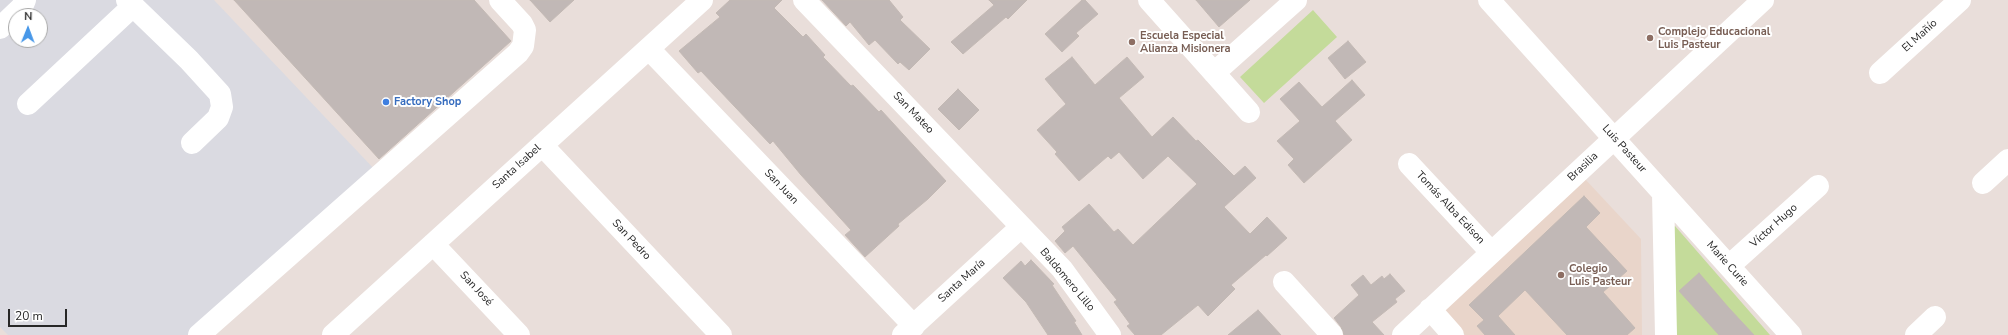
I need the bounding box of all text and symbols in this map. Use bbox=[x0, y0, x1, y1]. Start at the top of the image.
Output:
north arrow bbox=[8, 8, 48, 48]
text: N bbox=[24, 9, 32, 24]
street label: El Mañío bbox=[1900, 17, 1940, 55]
place label: Complejo Educacional Luis Pasteur bbox=[1658, 25, 1770, 51]
place label: Escuela Especial Alianza Misionera bbox=[1140, 29, 1231, 55]
marker: Complejo Educacional Luis Pasteur bbox=[1645, 33, 1655, 43]
marker: Escuela Especial Alianza Misionera bbox=[1127, 37, 1137, 47]
street label: San Mateo bbox=[890, 89, 936, 137]
place label: Factory Shop bbox=[394, 95, 461, 109]
marker: Factory Shop bbox=[381, 97, 391, 107]
street label: Luis Pasteur bbox=[1599, 122, 1649, 176]
street label: Santa Isabel bbox=[490, 142, 544, 192]
street label: Brasilia bbox=[1565, 150, 1601, 184]
street label: San Juan bbox=[761, 167, 801, 207]
street label: Tomás Alba Edison bbox=[1413, 169, 1487, 247]
street label: Víctor Hugo bbox=[1748, 201, 1800, 251]
street label: San Pedro bbox=[609, 217, 653, 263]
street label: Marie Curie bbox=[1703, 239, 1751, 289]
street label: Baldomero Lillo bbox=[1037, 246, 1097, 314]
street label: Santa María bbox=[936, 256, 988, 306]
place label: Colegio Luis Pasteur bbox=[1569, 262, 1632, 288]
street label: San José bbox=[457, 269, 495, 309]
marker: Colegio Luis Pasteur bbox=[1556, 270, 1566, 280]
scale bar bbox=[10, 301, 69, 327]
text: 20 m bbox=[15, 308, 43, 324]

